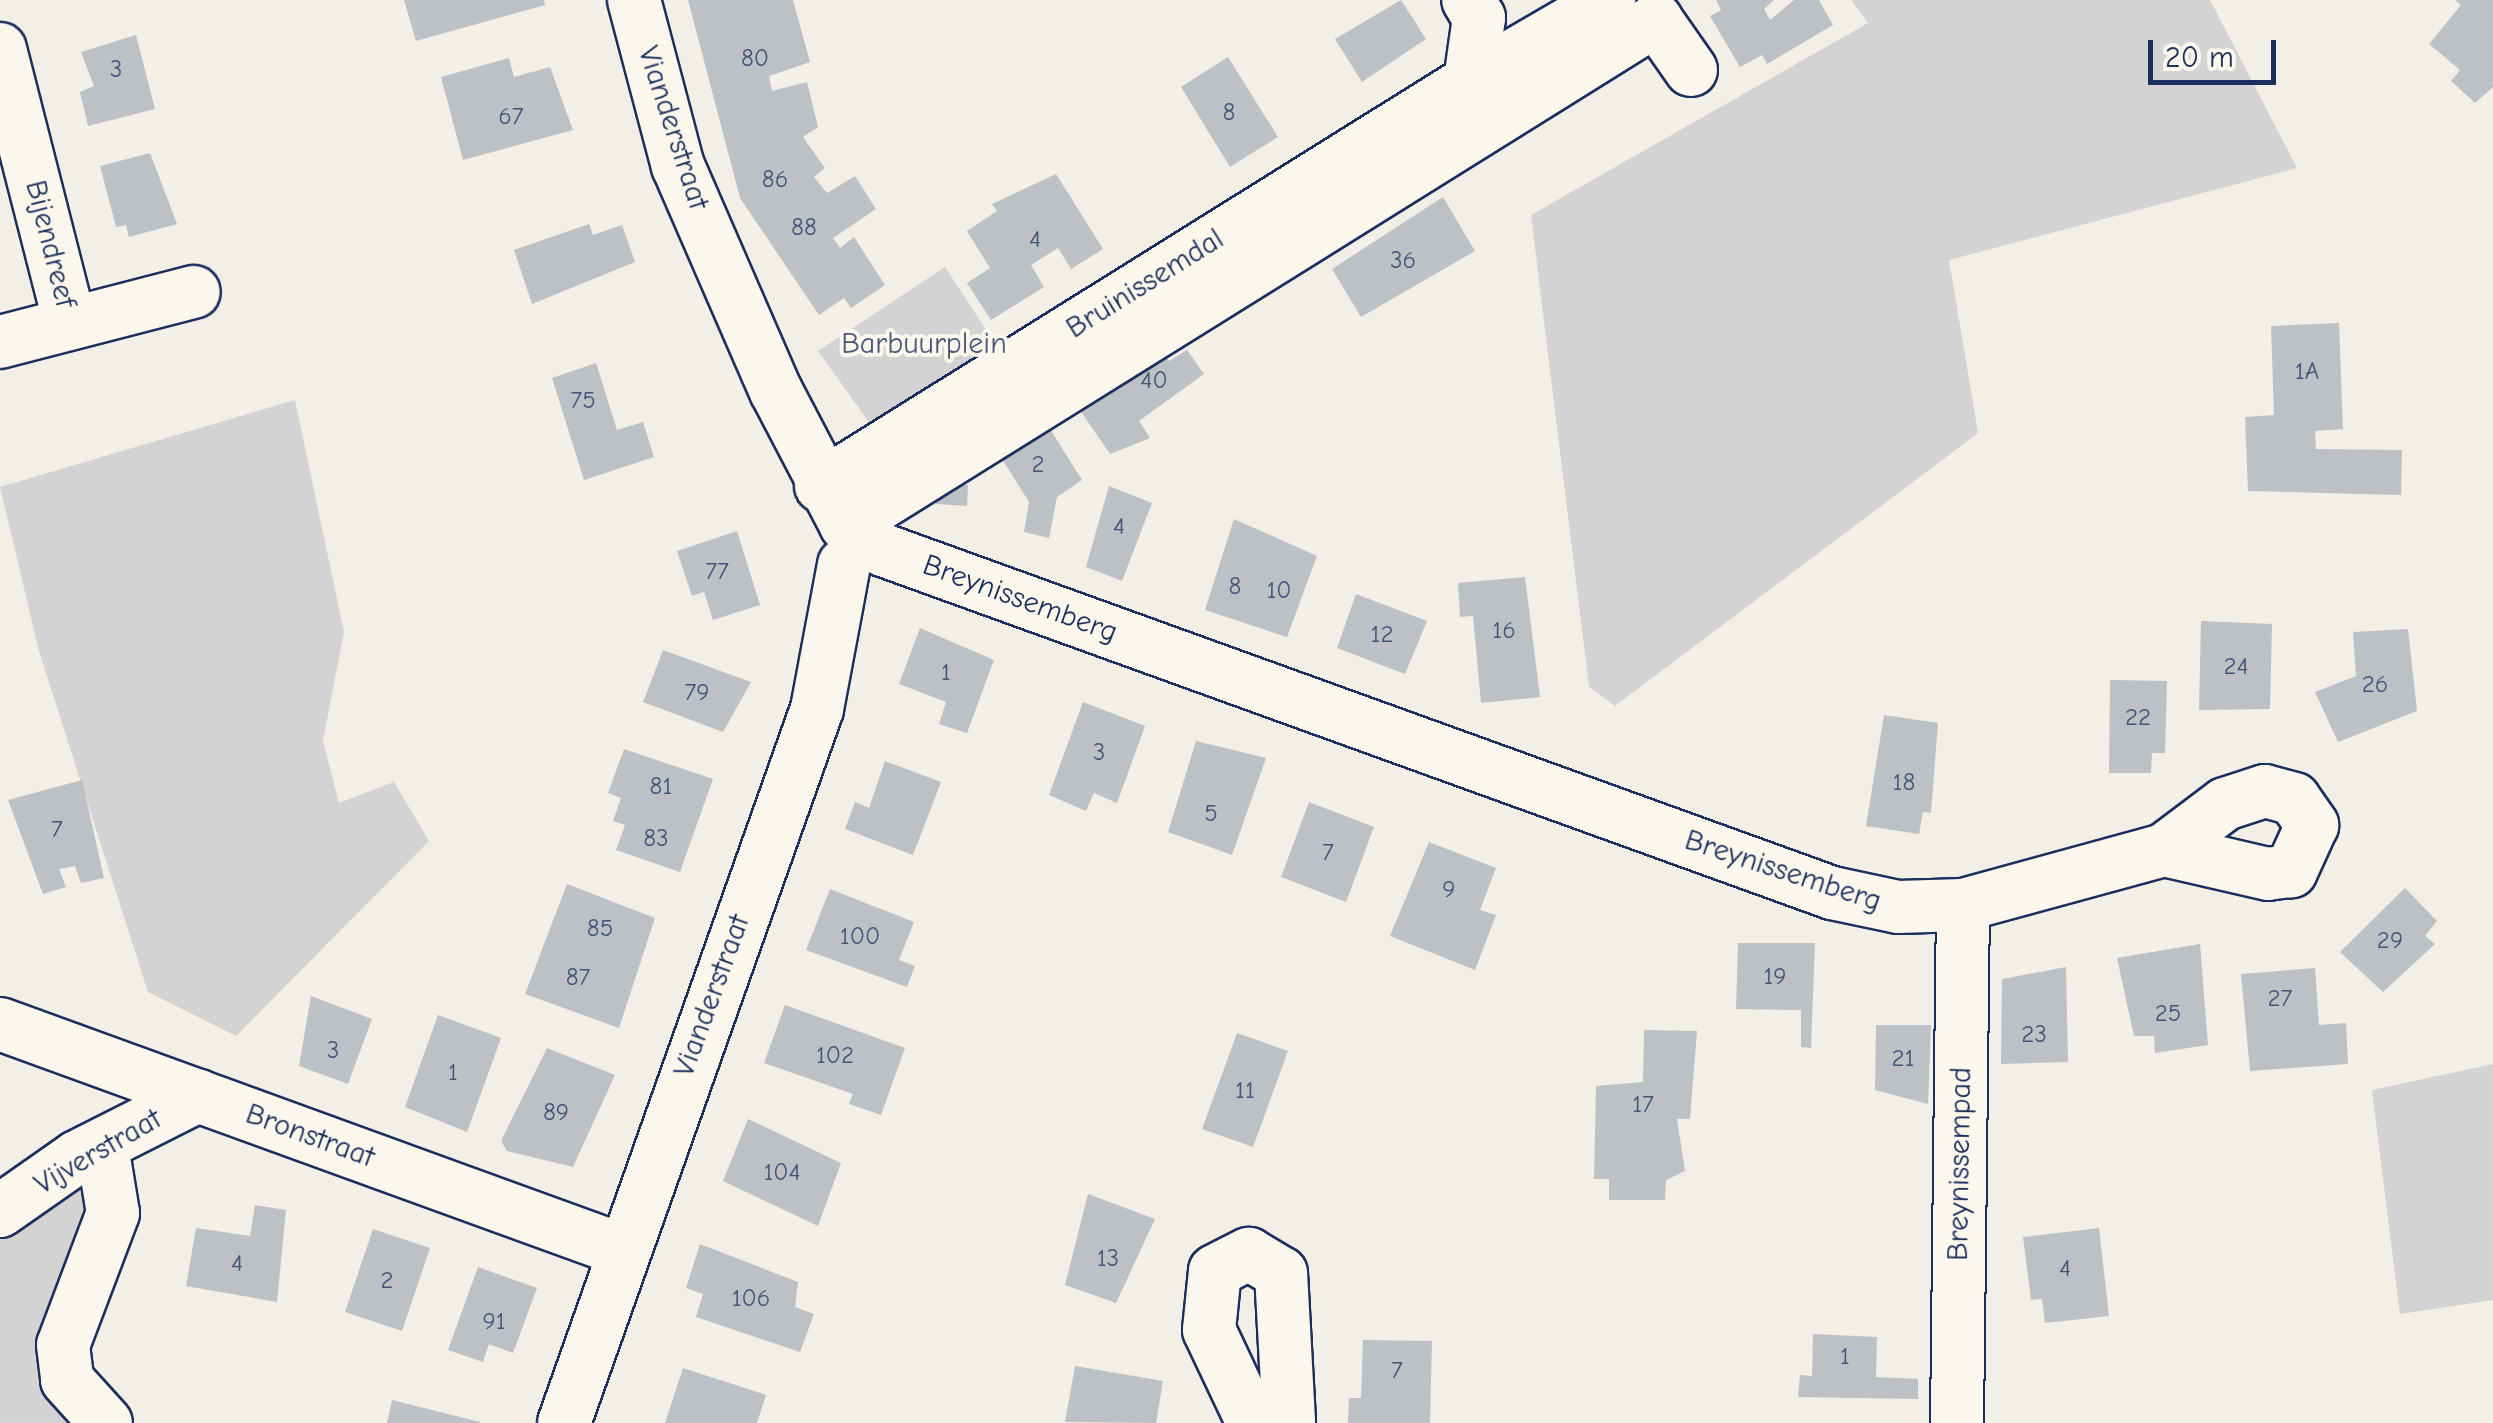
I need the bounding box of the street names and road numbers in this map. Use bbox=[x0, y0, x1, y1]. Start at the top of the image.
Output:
street label: Vianderstraat bbox=[630, 42, 716, 214]
street label: Bijendreef bbox=[17, 177, 83, 311]
street label: Bruinissemdal bbox=[1060, 221, 1230, 347]
street label: Breynissemberg bbox=[918, 547, 1122, 651]
street label: Breynissemberg bbox=[1680, 822, 1886, 920]
street label: Vianderstraat bbox=[666, 910, 758, 1082]
street label: Breynissempad bbox=[1940, 1067, 1980, 1261]
street label: Bronstraat bbox=[241, 1096, 379, 1176]
street label: Vijverstraat bbox=[28, 1101, 168, 1203]

